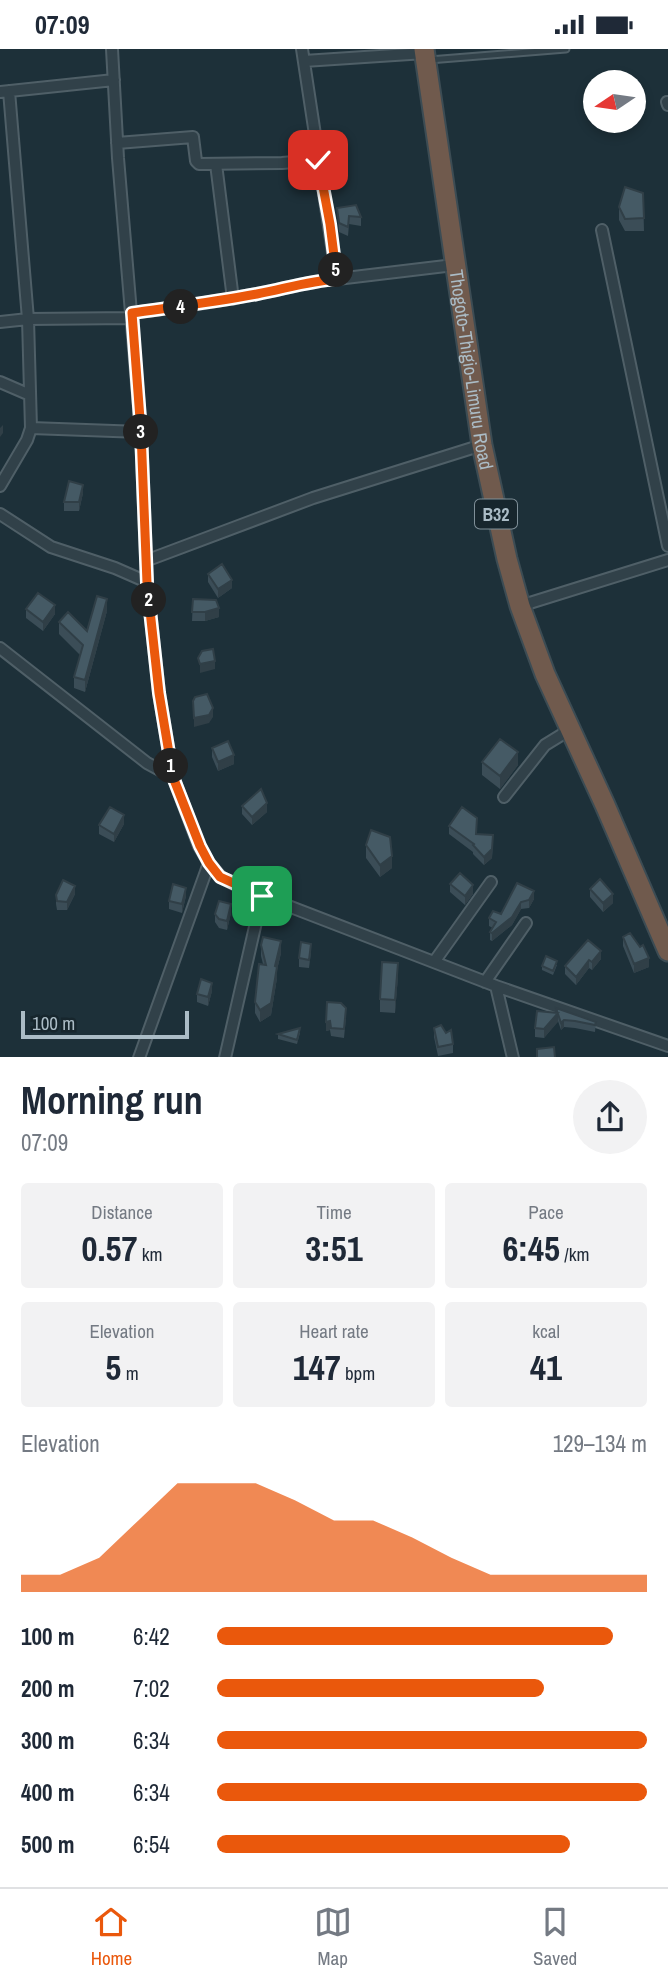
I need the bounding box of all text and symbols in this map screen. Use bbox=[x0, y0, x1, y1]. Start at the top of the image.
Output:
text: 07:09 bbox=[35, 7, 90, 42]
north arrow bbox=[583, 70, 646, 133]
map controls bbox=[583, 70, 646, 133]
pin bbox=[288, 130, 348, 190]
icon: check bbox=[299, 141, 337, 179]
pin: 5 bbox=[318, 253, 354, 287]
text: 5 bbox=[331, 256, 340, 282]
street label: Thogoto-Thigio-Limuru Road bbox=[443, 268, 500, 472]
pin: 4 bbox=[164, 289, 198, 325]
text: 4 bbox=[176, 293, 185, 319]
pin: 3 bbox=[124, 415, 158, 449]
text: 3 bbox=[136, 418, 145, 444]
road number: B32 bbox=[475, 499, 517, 529]
pin: 2 bbox=[132, 583, 166, 617]
text: 2 bbox=[144, 586, 153, 612]
pin: 1 bbox=[154, 749, 188, 783]
text: 1 bbox=[166, 752, 175, 778]
pin bbox=[232, 866, 292, 926]
icon: arrive bbox=[243, 877, 281, 915]
scale bar bbox=[21, 1008, 189, 1040]
text: 100 m bbox=[32, 1010, 75, 1036]
text: Morning run bbox=[21, 1075, 203, 1126]
button: share bbox=[573, 1080, 647, 1154]
text: 07:09 bbox=[21, 1127, 68, 1158]
text: Distance bbox=[91, 1199, 153, 1225]
text: Time bbox=[316, 1199, 352, 1225]
text: Pace bbox=[528, 1199, 564, 1225]
text: 0.57 bbox=[82, 1225, 137, 1272]
text: 3:51 bbox=[305, 1225, 363, 1272]
text: 6:45 bbox=[503, 1225, 560, 1272]
text: km bbox=[137, 1241, 162, 1267]
text: /km bbox=[560, 1241, 589, 1267]
text: Elevation bbox=[90, 1318, 154, 1344]
text: Heart rate bbox=[299, 1318, 369, 1344]
text: kcal bbox=[532, 1318, 560, 1344]
text: 5 bbox=[105, 1344, 121, 1391]
text: 147 bbox=[293, 1344, 341, 1391]
text: 41 bbox=[530, 1344, 562, 1391]
text: m bbox=[121, 1360, 139, 1386]
text: bpm bbox=[341, 1360, 375, 1386]
text: Elevation bbox=[21, 1428, 100, 1459]
text: 129–134 m bbox=[553, 1428, 647, 1459]
text: 100 m bbox=[21, 1621, 74, 1652]
text: 6:42 bbox=[133, 1621, 170, 1652]
text: 200 m bbox=[21, 1673, 74, 1704]
text: 7:02 bbox=[133, 1673, 170, 1704]
text: 300 m bbox=[21, 1725, 74, 1756]
text: 6:34 bbox=[133, 1725, 170, 1756]
text: 400 m bbox=[21, 1777, 74, 1808]
text: 6:34 bbox=[133, 1777, 170, 1808]
text: 500 m bbox=[21, 1829, 74, 1860]
text: 6:54 bbox=[133, 1829, 170, 1860]
tab: Home bbox=[91, 1903, 132, 1971]
tab: Map bbox=[314, 1903, 352, 1971]
tab: Saved bbox=[533, 1903, 577, 1971]

